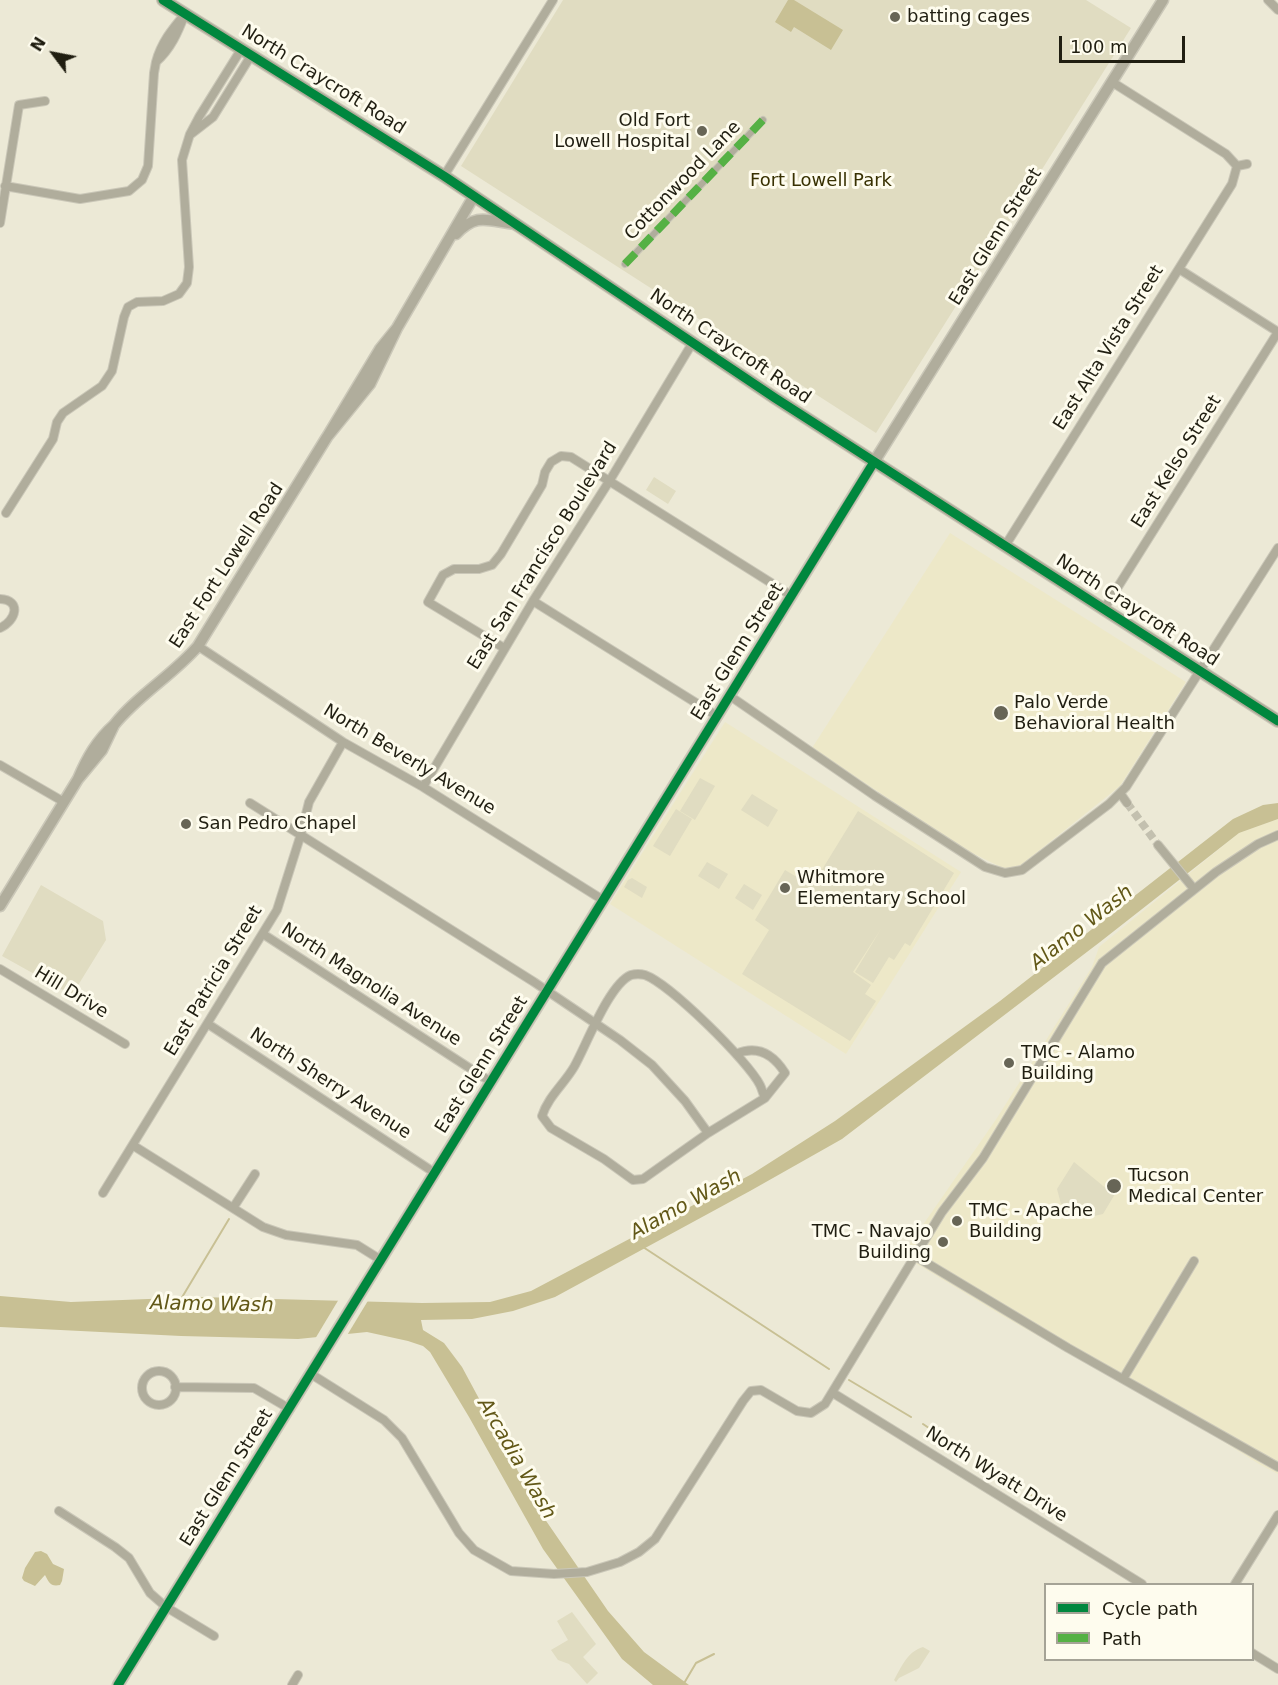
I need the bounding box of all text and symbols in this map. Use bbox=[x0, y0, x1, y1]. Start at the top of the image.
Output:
place label: batting cages bbox=[907, 6, 1030, 28]
marker: batting cages bbox=[888, 10, 902, 24]
street label: North Craycroft Road bbox=[237, 21, 409, 139]
north arrow bbox=[24, 24, 84, 84]
scale bar bbox=[1062, 24, 1188, 62]
text: N bbox=[27, 33, 50, 55]
text: 100 m bbox=[1070, 36, 1128, 57]
place label: Old Fort Lowell Hospital bbox=[554, 110, 690, 152]
street label: Cottonwood Lane bbox=[621, 117, 745, 245]
marker: Old Fort Lowell Hospital bbox=[695, 124, 709, 138]
street label: East Glenn Street bbox=[945, 164, 1047, 310]
park label: Fort Lowell Park bbox=[750, 170, 892, 192]
street label: East Alta Vista Street bbox=[1049, 262, 1169, 434]
street label: North Craycroft Road bbox=[645, 285, 815, 409]
street label: East Kelso Street bbox=[1127, 392, 1227, 532]
street label: East San Francisco Boulevard bbox=[464, 438, 622, 674]
street label: East Fort Lowell Road bbox=[165, 479, 289, 653]
street label: North Craycroft Road bbox=[1052, 550, 1222, 672]
street label: East Glenn Street bbox=[687, 579, 789, 725]
place label: Palo Verde Behavioral Health bbox=[1014, 692, 1175, 734]
street label: North Beverly Avenue bbox=[319, 700, 499, 820]
marker: Palo Verde Behavioral Health bbox=[992, 704, 1010, 722]
place label: San Pedro Chapel bbox=[198, 813, 357, 835]
marker: San Pedro Chapel bbox=[179, 817, 193, 831]
place label: Whitmore Elementary School bbox=[797, 867, 966, 910]
water label: Alamo Wash bbox=[1026, 880, 1138, 976]
marker: Whitmore Elementary School bbox=[778, 881, 792, 895]
street label: East Patricia Street bbox=[161, 902, 267, 1060]
street label: North Magnolia Avenue bbox=[277, 919, 465, 1051]
street label: Hill Drive bbox=[30, 963, 112, 1023]
street label: East Glenn Street bbox=[431, 992, 533, 1138]
street label: North Sherry Avenue bbox=[245, 1024, 415, 1144]
place label: TMC - Alamo Building bbox=[1021, 1042, 1135, 1084]
marker: TMC - Alamo Building bbox=[1002, 1056, 1016, 1070]
water label: Alamo Wash bbox=[626, 1165, 746, 1245]
place label: Tucson Medical Center bbox=[1128, 1165, 1263, 1208]
marker: Tucson Medical Center bbox=[1105, 1177, 1123, 1195]
place label: TMC - Apache Building bbox=[969, 1200, 1093, 1242]
marker: TMC - Apache Building bbox=[950, 1214, 964, 1228]
place label: TMC - Navajo Building bbox=[812, 1221, 931, 1264]
marker: TMC - Navajo Building bbox=[936, 1235, 950, 1249]
water label: Alamo Wash bbox=[150, 1292, 274, 1318]
water label: Arcadia Wash bbox=[472, 1394, 560, 1524]
street label: East Glenn Street bbox=[176, 1405, 278, 1551]
street label: North Wyatt Drive bbox=[921, 1423, 1071, 1527]
legend bbox=[1044, 1583, 1254, 1661]
text: Cycle path bbox=[1102, 1598, 1198, 1619]
text: Path bbox=[1102, 1628, 1142, 1649]

